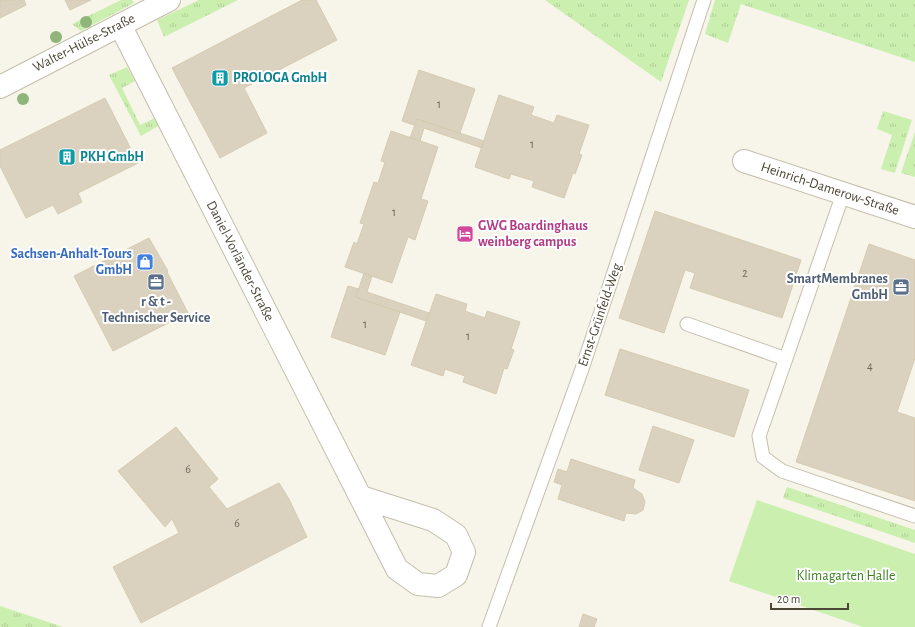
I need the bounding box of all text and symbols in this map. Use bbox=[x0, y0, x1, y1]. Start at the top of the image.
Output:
street label: Walter-Hülse-Straße bbox=[31, 11, 137, 75]
building icon: PROLOGA GmbH bbox=[210, 68, 230, 88]
place label: PROLOGA GmbH bbox=[233, 71, 327, 85]
house number: 1 bbox=[437, 98, 441, 110]
house number: 1 bbox=[530, 138, 534, 150]
building icon: PKH GmbH bbox=[57, 147, 77, 167]
place label: PKH GmbH bbox=[80, 150, 144, 164]
street label: Heinrich-Damerow-Straße bbox=[759, 160, 901, 218]
street label: Daniel-Vorländer-Straße bbox=[204, 199, 276, 323]
house number: 1 bbox=[392, 206, 396, 218]
place label: GWG Boardinghaus weinberg campus bbox=[478, 219, 588, 249]
hotel icon: GWG Boardinghaus weinberg campus bbox=[455, 224, 475, 244]
place label: Sachsen-Anhalt-Tours GmbH bbox=[11, 247, 132, 277]
shop icon: Sachsen-Anhalt-Tours GmbH bbox=[135, 252, 155, 272]
street label: Ernst-Grünfeld-Weg bbox=[576, 261, 624, 368]
house number: 2 bbox=[742, 267, 748, 279]
office icon: r & t - Technischer Service bbox=[146, 272, 166, 292]
place label: SmartMembranes GmbH bbox=[787, 272, 888, 302]
office icon: SmartMembranes GmbH bbox=[891, 277, 911, 297]
place label: r & t - Technischer Service bbox=[102, 295, 211, 325]
house number: 1 bbox=[363, 318, 367, 330]
house number: 1 bbox=[466, 330, 470, 342]
house number: 4 bbox=[867, 360, 873, 372]
house number: 6 bbox=[185, 463, 191, 475]
house number: 6 bbox=[234, 517, 240, 529]
park label: Klimagarten Halle bbox=[796, 569, 896, 583]
scale bar bbox=[771, 585, 848, 611]
text: 20 m bbox=[777, 593, 800, 605]

